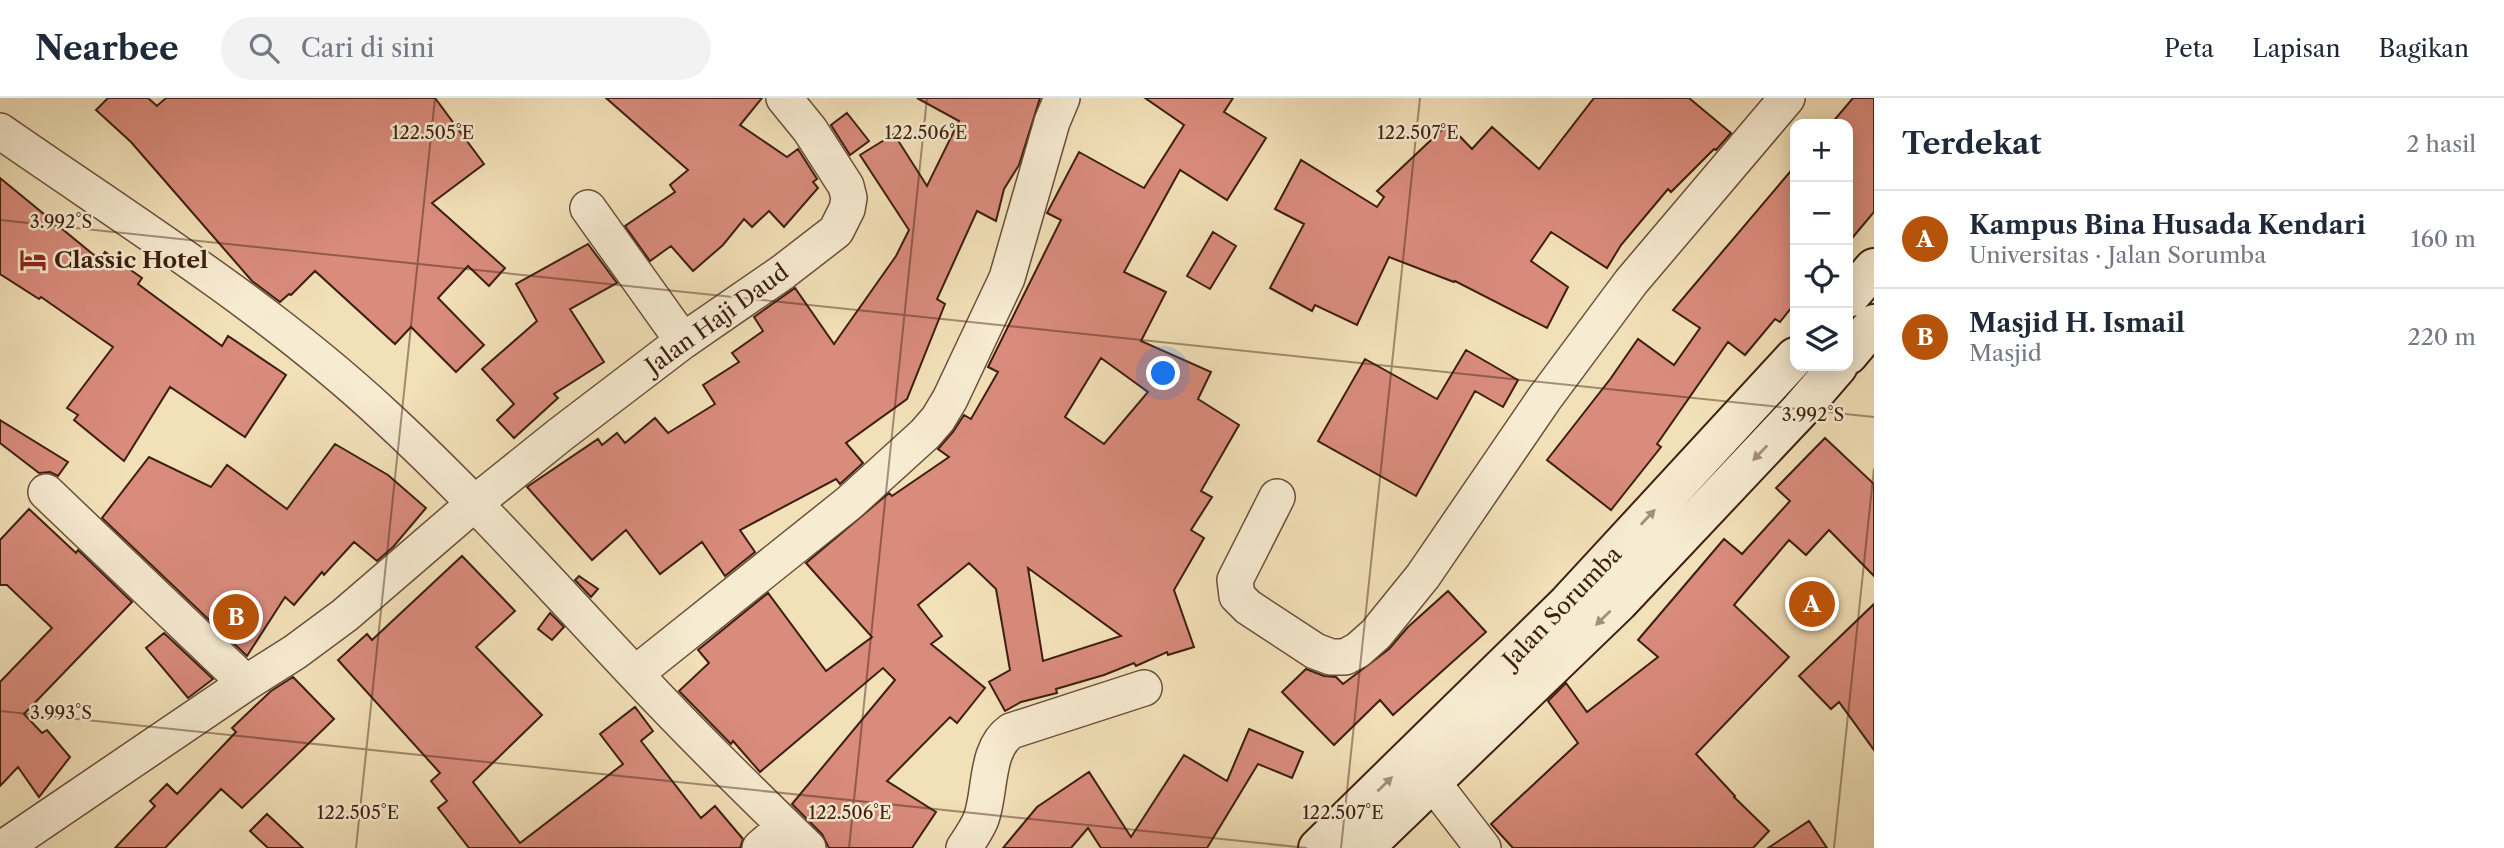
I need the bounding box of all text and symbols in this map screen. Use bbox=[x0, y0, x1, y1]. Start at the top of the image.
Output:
search box bbox=[221, 17, 711, 80]
text: Nearbee bbox=[35, 28, 179, 69]
icon: search bbox=[245, 29, 283, 67]
text: Cari di sini bbox=[301, 32, 434, 64]
text: Peta bbox=[2164, 34, 2214, 63]
text: Lapisan bbox=[2252, 34, 2341, 63]
text: Bagikan bbox=[2379, 34, 2469, 63]
map controls bbox=[1790, 119, 1853, 371]
button: + bbox=[1790, 119, 1853, 182]
text: 122.505°E bbox=[392, 122, 474, 144]
text: 122.506°E bbox=[885, 122, 967, 144]
text: 122.507°E bbox=[1377, 122, 1459, 144]
text: Terdekat bbox=[1902, 125, 2042, 162]
text: 2 hasil bbox=[2406, 130, 2476, 158]
button: − bbox=[1790, 182, 1853, 245]
text: Kampus Bina Husada Kendari bbox=[1969, 209, 2366, 241]
text: 3.992°S bbox=[30, 211, 92, 233]
text: A bbox=[1916, 225, 1934, 253]
text: 160 m bbox=[2411, 225, 2476, 253]
text: Universitas · Jalan Sorumba bbox=[1969, 241, 2266, 269]
hotel icon: Classic Hotel bbox=[18, 245, 48, 275]
button: locate bbox=[1790, 245, 1853, 308]
place label: Classic Hotel bbox=[54, 246, 208, 274]
street label: Jalan Haji Daud bbox=[638, 258, 794, 382]
text: Masjid H. Ismail bbox=[1969, 307, 2185, 339]
button: layers bbox=[1790, 308, 1853, 371]
text: B bbox=[1916, 323, 1934, 351]
text: 220 m bbox=[2407, 323, 2476, 351]
text: Masjid bbox=[1969, 339, 2042, 367]
your location bbox=[1146, 356, 1180, 390]
text: 3.992°S bbox=[1782, 404, 1844, 426]
one-way arrow bbox=[1752, 444, 1768, 461]
one-way arrow bbox=[1640, 509, 1656, 526]
street label: Jalan Sorumba bbox=[1495, 540, 1628, 676]
pin: A bbox=[1789, 578, 1835, 630]
pin: B bbox=[213, 591, 259, 643]
one-way arrow bbox=[1595, 609, 1612, 625]
text: 3.993°S bbox=[30, 702, 92, 724]
one-way arrow bbox=[1376, 776, 1393, 792]
text: 122.505°E bbox=[317, 802, 399, 824]
text: 122.506°E bbox=[809, 802, 891, 824]
text: 122.507°E bbox=[1302, 802, 1384, 824]

